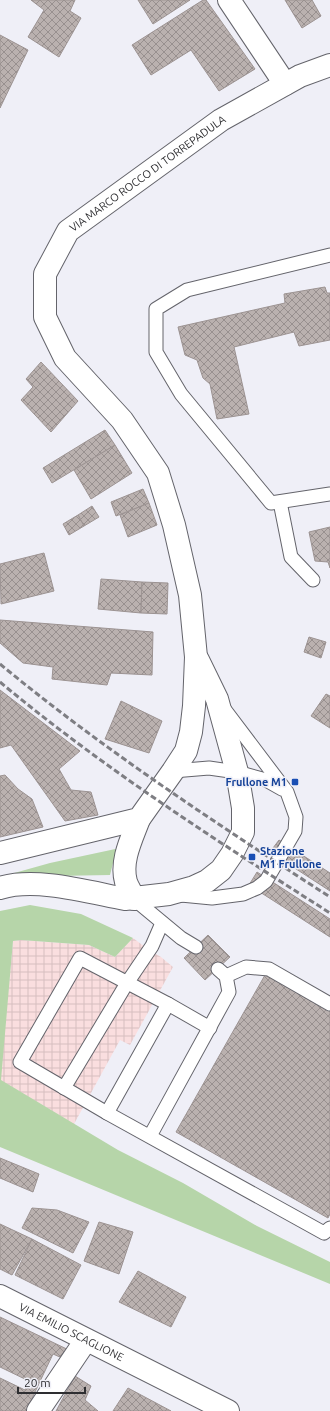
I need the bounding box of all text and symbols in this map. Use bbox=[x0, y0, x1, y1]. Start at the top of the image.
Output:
street label: VIA MARCO ROCCO DI TORREPADULA bbox=[67, 112, 228, 234]
place label: Frullone M1 bbox=[225, 776, 287, 788]
marker: Frullone M1 bbox=[290, 777, 300, 787]
place label: Stazione M1 Frullone bbox=[260, 845, 322, 870]
marker: Stazione M1 Frullone bbox=[247, 852, 257, 862]
street label: VIA EMILIO SCAGLIONE bbox=[17, 1301, 126, 1363]
scale bar bbox=[18, 1369, 85, 1395]
text: 20 m bbox=[24, 1376, 51, 1389]

